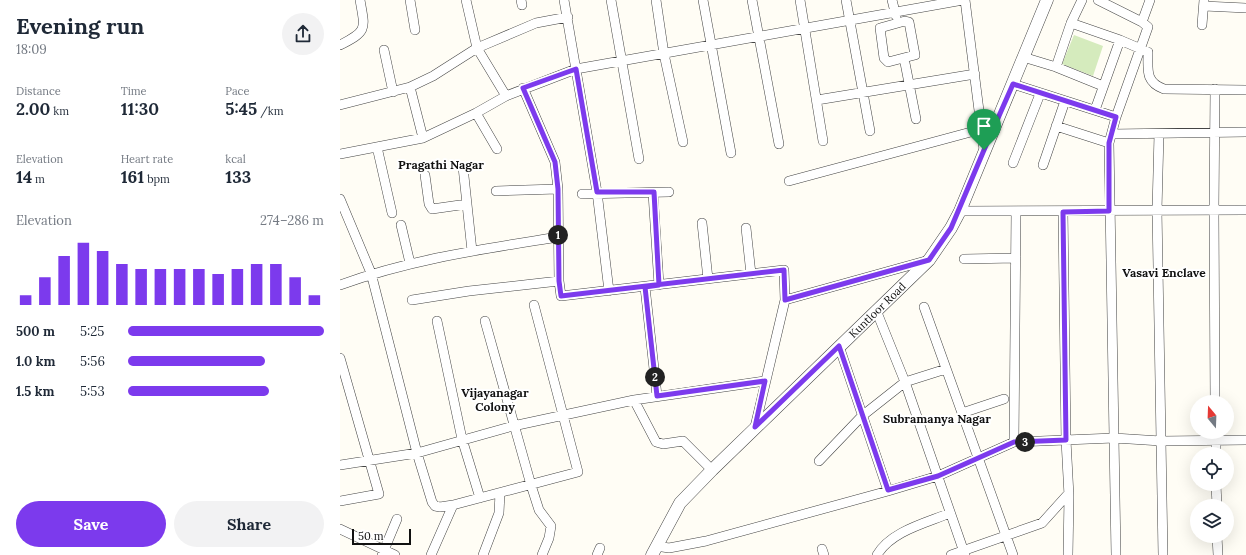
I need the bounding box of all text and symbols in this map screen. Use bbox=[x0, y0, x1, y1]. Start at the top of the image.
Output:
text: Evening run bbox=[16, 12, 144, 40]
button: share bbox=[282, 13, 324, 55]
text: 18:09 bbox=[16, 41, 47, 58]
text: Distance bbox=[16, 84, 61, 98]
text: Time bbox=[121, 84, 147, 98]
text: Pace bbox=[225, 84, 249, 98]
text: 2.00 bbox=[16, 98, 50, 120]
text: 11:30 bbox=[121, 98, 159, 120]
text: 5:45 bbox=[225, 98, 257, 120]
text: km bbox=[50, 104, 69, 118]
text: /km bbox=[257, 104, 283, 118]
pin bbox=[967, 109, 1001, 150]
icon: arrive bbox=[973, 115, 995, 137]
text: Elevation bbox=[16, 152, 63, 166]
text: Heart rate bbox=[121, 152, 173, 166]
text: kcal bbox=[225, 152, 246, 166]
district label: Pragathi Nagar bbox=[398, 157, 484, 172]
text: 14 bbox=[16, 166, 32, 188]
text: 161 bbox=[121, 166, 144, 188]
text: 133 bbox=[225, 166, 251, 188]
text: m bbox=[32, 172, 45, 186]
text: bpm bbox=[144, 172, 170, 186]
text: Elevation bbox=[16, 212, 72, 229]
text: 274–286 m bbox=[260, 212, 324, 229]
pin: 1 bbox=[548, 225, 568, 245]
text: 1 bbox=[556, 228, 560, 242]
district label: Vasavi Enclave bbox=[1122, 265, 1206, 280]
street label: Kuntloor Road bbox=[846, 279, 909, 341]
text: 500 m bbox=[16, 323, 55, 340]
text: 5:25 bbox=[80, 323, 104, 340]
text: 1.0 km bbox=[16, 353, 55, 370]
text: 5:56 bbox=[80, 353, 105, 370]
pin: 2 bbox=[645, 367, 665, 387]
text: 2 bbox=[652, 370, 658, 384]
text: 1.5 km bbox=[16, 383, 54, 400]
text: 5:53 bbox=[80, 383, 105, 400]
district label: Vijayanagar Colony bbox=[461, 385, 529, 414]
north arrow bbox=[1190, 395, 1234, 439]
map controls bbox=[1190, 395, 1234, 543]
district label: Subramanya Nagar bbox=[883, 411, 991, 426]
pin: 3 bbox=[1015, 432, 1035, 452]
text: 3 bbox=[1022, 435, 1028, 449]
button: locate bbox=[1190, 447, 1234, 491]
button: layers bbox=[1190, 499, 1234, 543]
button: Save bbox=[16, 501, 166, 547]
button: Share bbox=[174, 501, 324, 547]
scale bar bbox=[352, 527, 411, 546]
text: 50 m bbox=[358, 529, 384, 543]

